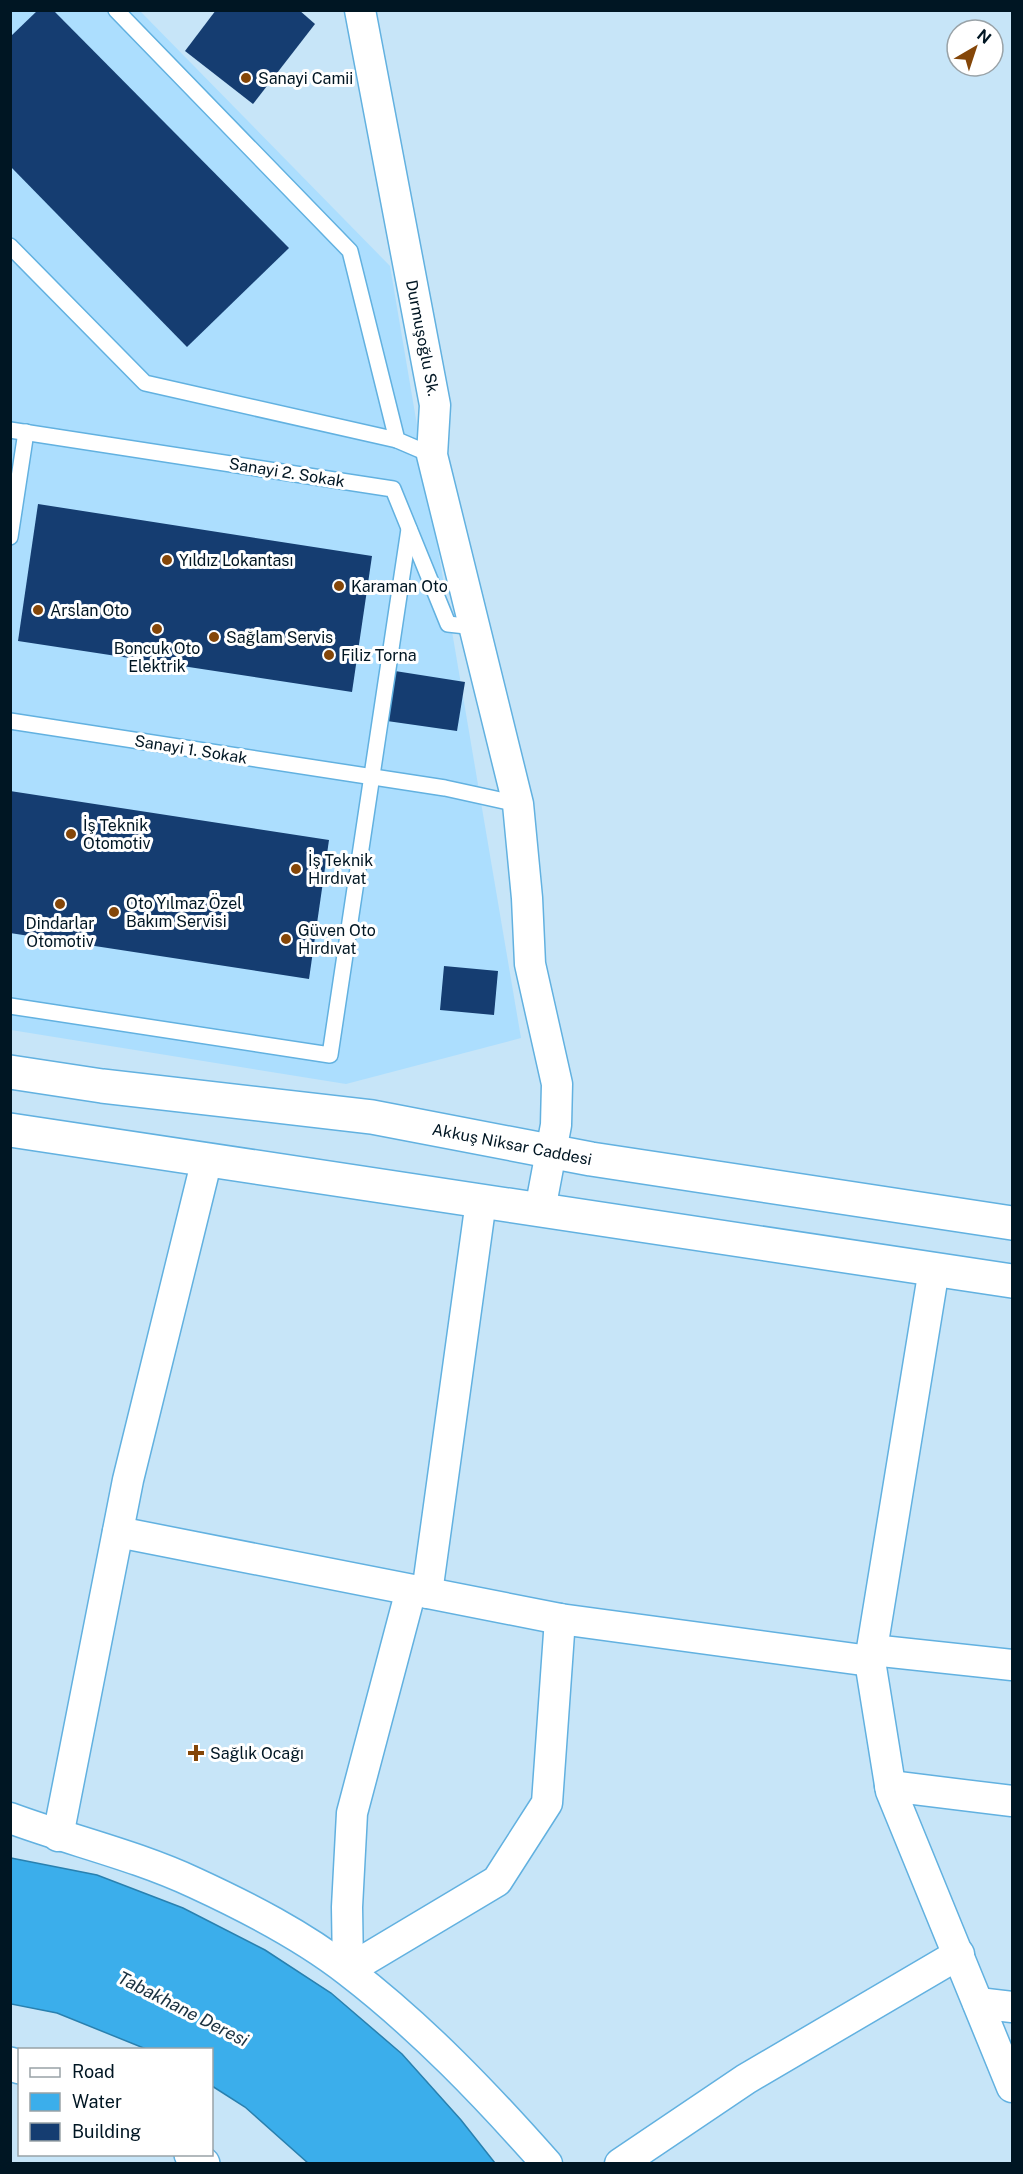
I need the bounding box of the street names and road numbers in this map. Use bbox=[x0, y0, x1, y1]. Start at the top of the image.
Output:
street label: Durmuşoğlu Sk. bbox=[402, 278, 443, 398]
street label: Sanayi 2. Sokak bbox=[228, 454, 346, 491]
street label: Sanayi 1. Sokak bbox=[133, 731, 249, 768]
street label: Akkuş Niksar Caddesi bbox=[430, 1120, 593, 1169]

